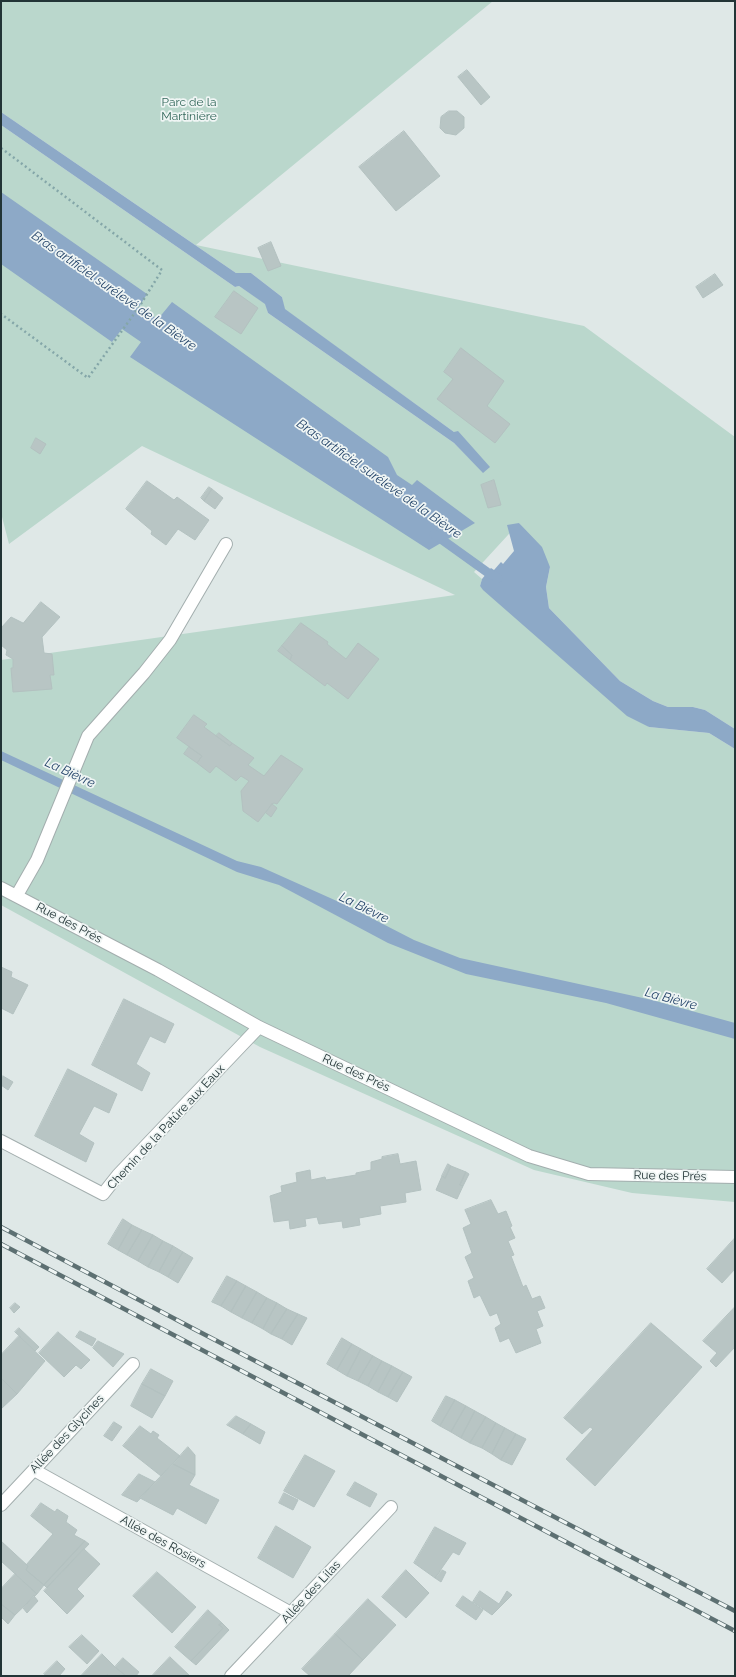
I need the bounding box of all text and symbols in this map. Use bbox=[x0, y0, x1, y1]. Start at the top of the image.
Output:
park label: Parc de la Martinière bbox=[161, 95, 217, 123]
water label: Bras artificiel surélevé de la Bièvre bbox=[29, 228, 199, 354]
water label: Bras artificiel surélevé de la Bièvre bbox=[294, 416, 464, 542]
water label: La Bièvre bbox=[42, 755, 98, 791]
water label: La Bièvre bbox=[337, 889, 391, 927]
street label: Rue des Prés bbox=[34, 900, 104, 946]
water label: La Bièvre bbox=[643, 985, 699, 1013]
street label: Rue des Prés bbox=[320, 1051, 392, 1095]
street label: Chemin de la Patûre aux Eaux bbox=[104, 1062, 228, 1192]
street label: Rue des Prés bbox=[634, 1168, 706, 1184]
street label: Allée des Glycines bbox=[27, 1392, 107, 1476]
street label: Allée des Rosiers bbox=[118, 1513, 208, 1571]
street label: Allée des Lilas bbox=[278, 1558, 344, 1626]

